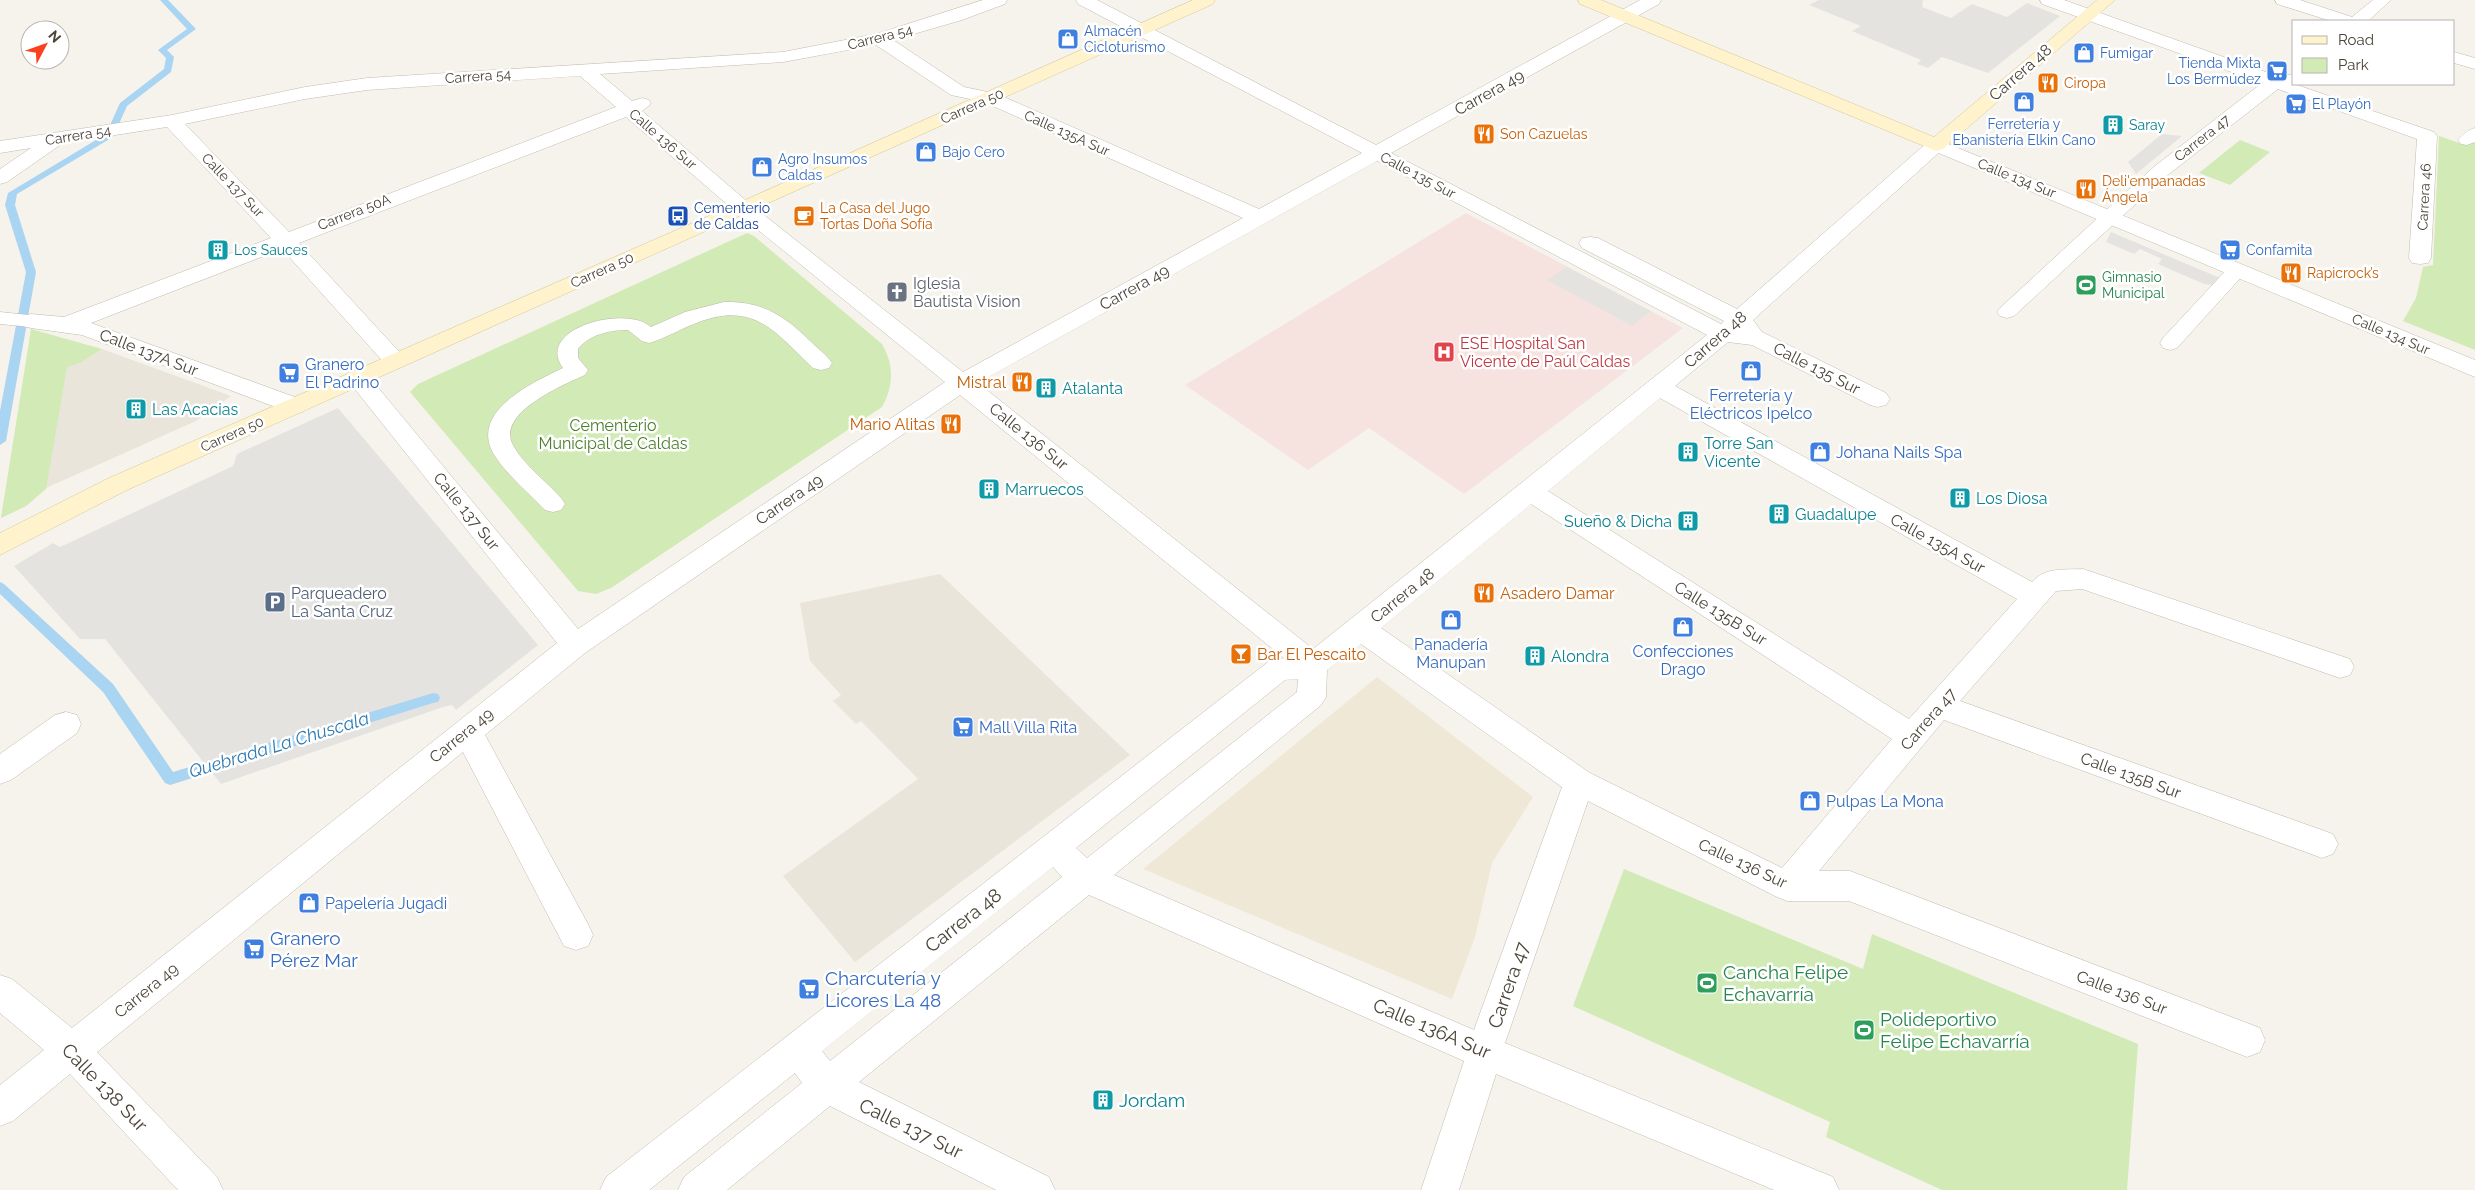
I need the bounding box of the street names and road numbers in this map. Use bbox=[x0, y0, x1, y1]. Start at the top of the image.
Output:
street label: Carrera 54 bbox=[846, 21, 914, 53]
street label: Carrera 48 bbox=[1985, 40, 2055, 105]
street label: Carrera 54 bbox=[444, 66, 512, 86]
street label: Carrera 49 bbox=[1451, 66, 1527, 119]
street label: Carrera 50 bbox=[938, 85, 1006, 127]
street label: Calle 136 Sur bbox=[626, 105, 700, 173]
street label: Calle 135A Sur bbox=[1022, 107, 1112, 159]
street label: Carrera 47 bbox=[2171, 111, 2233, 165]
street label: Carrera 54 bbox=[44, 122, 112, 148]
street label: Calle 135 Sur bbox=[1378, 148, 1458, 202]
street label: Calle 137 Sur bbox=[198, 150, 268, 220]
street label: Calle 134 Sur bbox=[1975, 155, 2059, 201]
street label: Carrera 46 bbox=[2414, 163, 2434, 231]
street label: Carrera 50A bbox=[315, 191, 393, 233]
street label: Carrera 50 bbox=[568, 249, 636, 291]
street label: Carrera 49 bbox=[1096, 261, 1172, 314]
street label: Carrera 48 bbox=[1680, 307, 1750, 372]
street label: Calle 134 Sur bbox=[2350, 310, 2432, 358]
street label: Calle 137A Sur bbox=[97, 325, 201, 380]
street label: Calle 135 Sur bbox=[1770, 338, 1864, 399]
street label: Calle 136 Sur bbox=[985, 399, 1072, 474]
street label: Carrera 50 bbox=[198, 413, 266, 455]
street label: Calle 137 Sur bbox=[429, 469, 504, 554]
street label: Carrera 49 bbox=[752, 470, 826, 529]
street label: Calle 135A Sur bbox=[1887, 510, 1989, 577]
street label: Carrera 48 bbox=[1367, 564, 1438, 627]
street label: Calle 135B Sur bbox=[1671, 577, 1771, 650]
street label: Carrera 47 bbox=[1896, 684, 1961, 754]
street label: Carrera 49 bbox=[426, 704, 497, 767]
street label: Calle 135B Sur bbox=[2078, 748, 2184, 803]
street label: Calle 136 Sur bbox=[1695, 835, 1791, 892]
street label: Carrera 48 bbox=[920, 883, 1006, 957]
street label: Carrera 47 bbox=[1483, 939, 1533, 1031]
street label: Carrera 49 bbox=[111, 959, 182, 1022]
street label: Calle 136 Sur bbox=[2074, 966, 2170, 1019]
street label: Calle 136A Sur bbox=[1370, 993, 1494, 1063]
street label: Calle 138 Sur bbox=[58, 1038, 153, 1136]
street label: Calle 137 Sur bbox=[856, 1093, 967, 1163]

